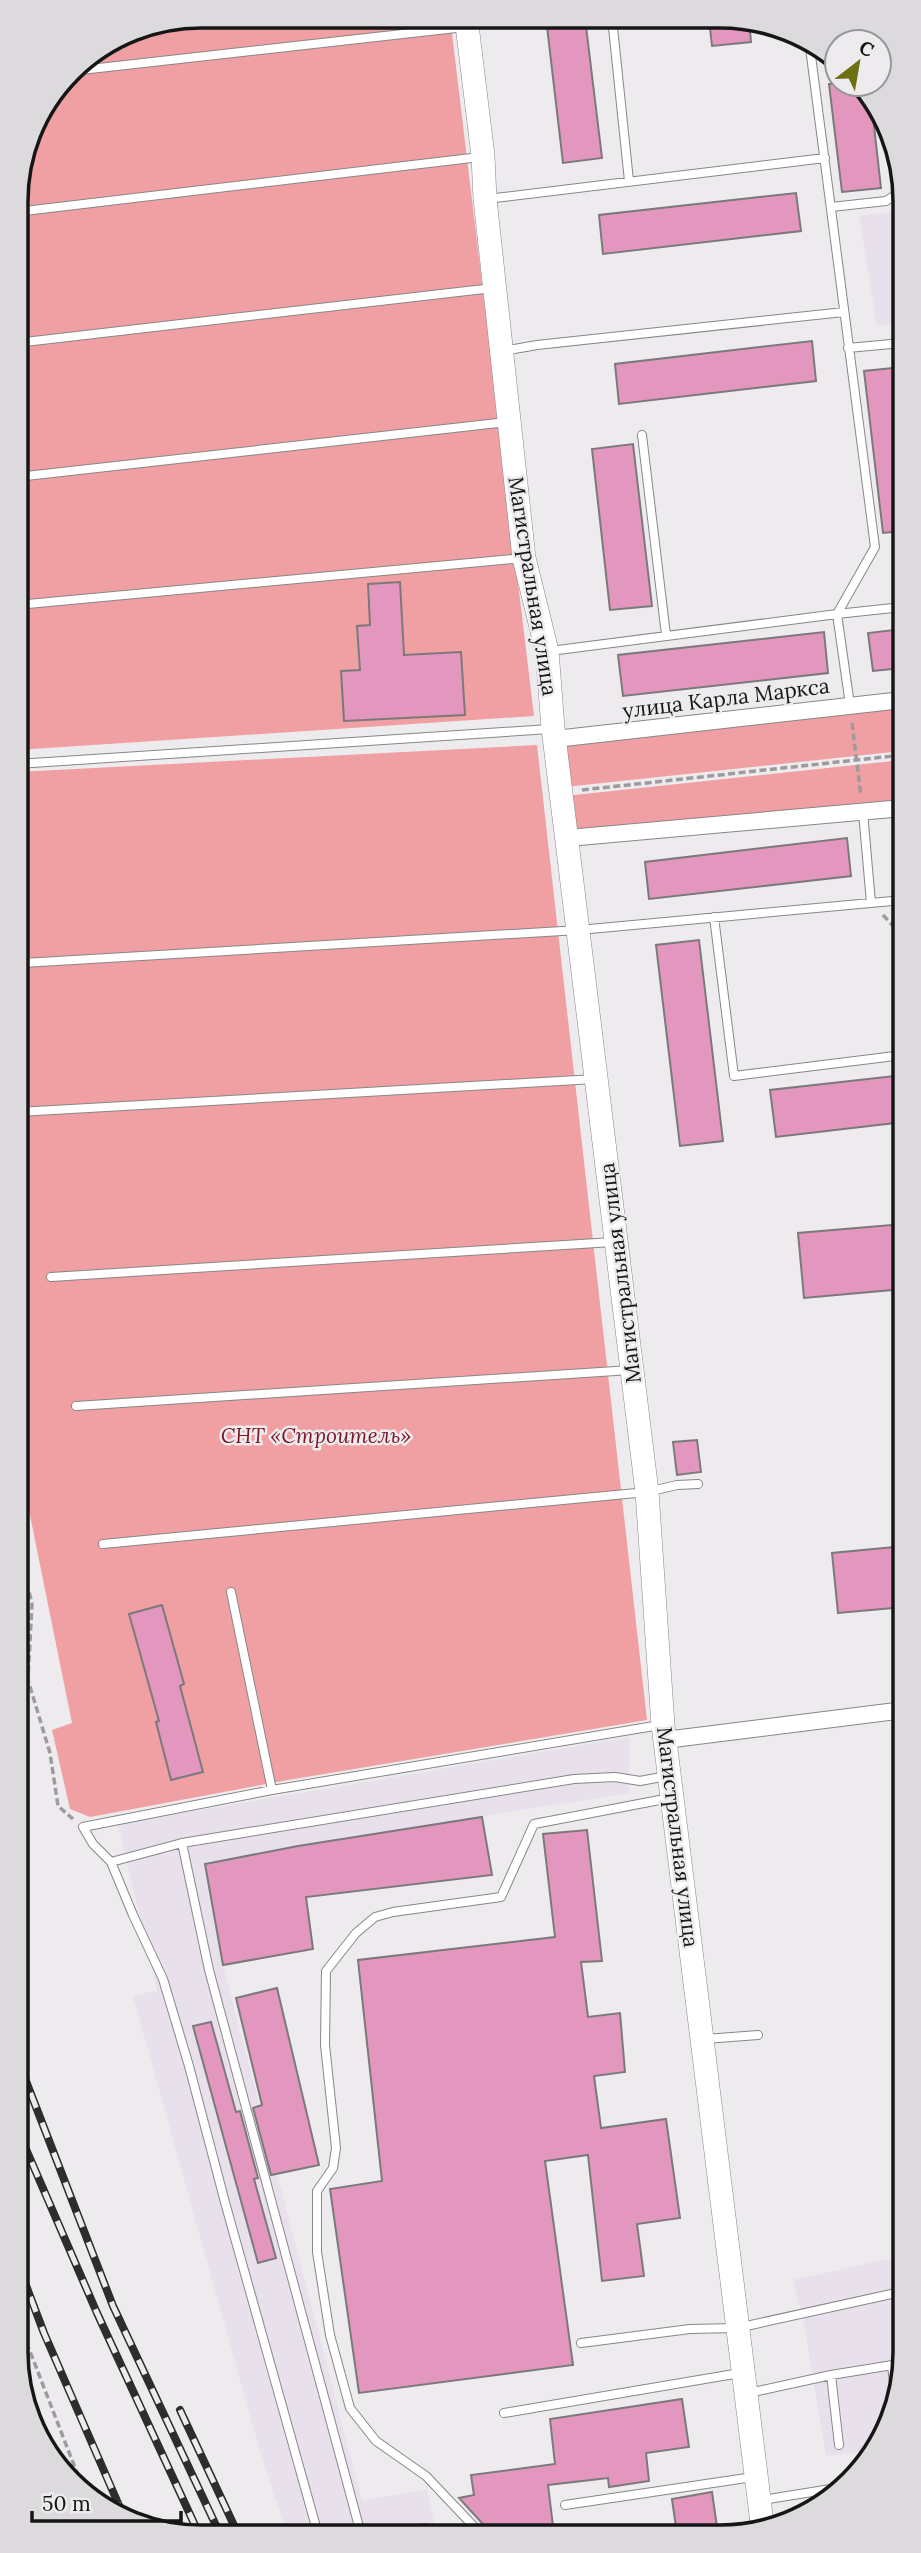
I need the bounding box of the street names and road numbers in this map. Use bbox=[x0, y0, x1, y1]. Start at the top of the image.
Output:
street label: Магистральная улица bbox=[502, 474, 564, 698]
street label: улица Карла Маркса bbox=[621, 672, 831, 724]
street label: Магистральная улица bbox=[593, 1161, 647, 1385]
street label: Магистральная улица bbox=[651, 1725, 705, 1949]

